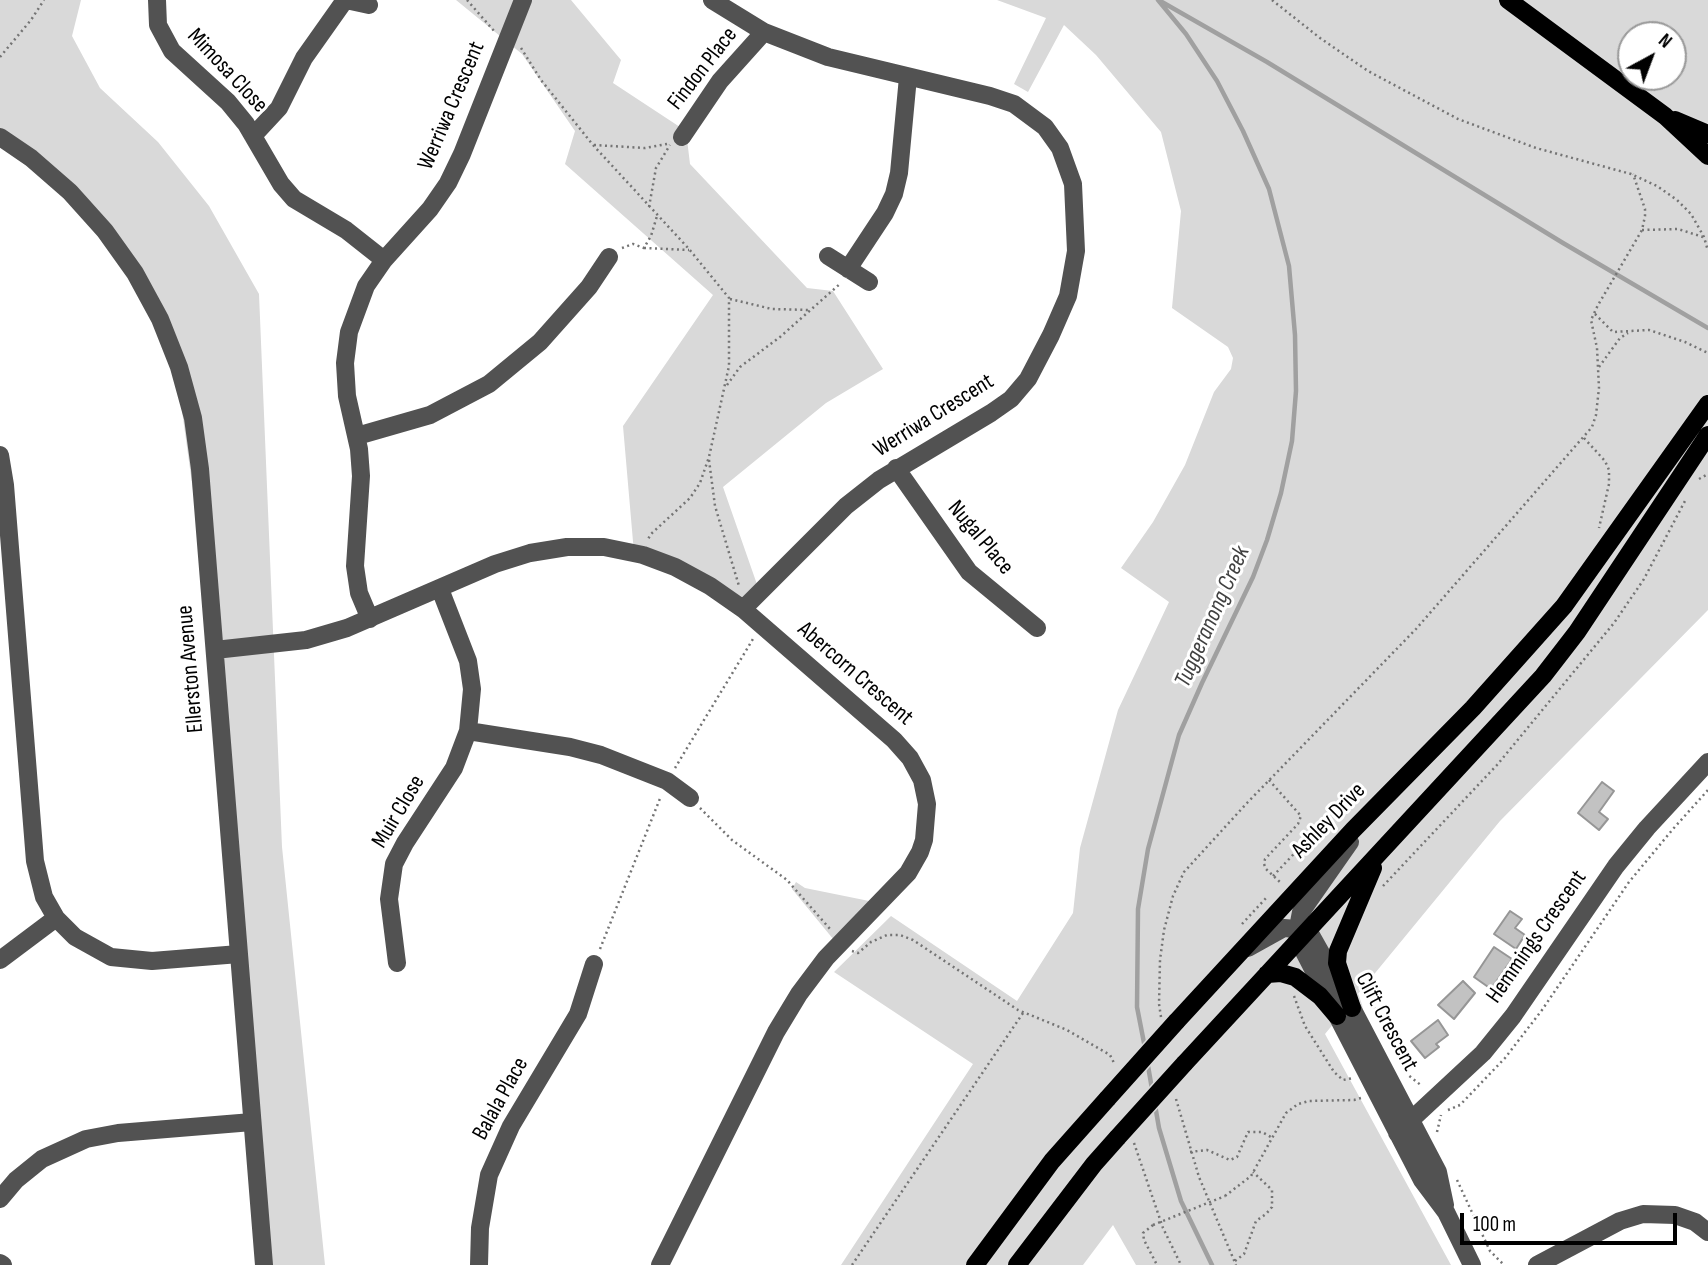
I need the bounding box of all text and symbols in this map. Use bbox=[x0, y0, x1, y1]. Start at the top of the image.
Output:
north arrow bbox=[1617, 21, 1687, 91]
street label: Findon Place bbox=[662, 22, 744, 116]
street label: Mimosa Close bbox=[181, 23, 273, 119]
text: N bbox=[1653, 29, 1676, 53]
street label: Werriwa Crescent bbox=[413, 38, 491, 174]
street label: Werriwa Crescent bbox=[869, 368, 999, 464]
street label: Nugal Place bbox=[941, 495, 1019, 581]
water label: Tuggeranong Creek bbox=[1169, 542, 1257, 692]
street label: Ellerston Avenue bbox=[172, 604, 210, 734]
street label: Abercorn Crescent bbox=[792, 616, 918, 732]
street label: Muir Close bbox=[366, 770, 432, 854]
street label: Ashley Drive bbox=[1286, 778, 1372, 864]
street label: Hemmings Crescent bbox=[1481, 865, 1593, 1009]
street label: Clift Crescent bbox=[1349, 968, 1423, 1076]
street label: Balala Place bbox=[467, 1053, 535, 1145]
scale bar bbox=[1463, 1198, 1680, 1242]
text: 100 m bbox=[1473, 1212, 1516, 1237]

